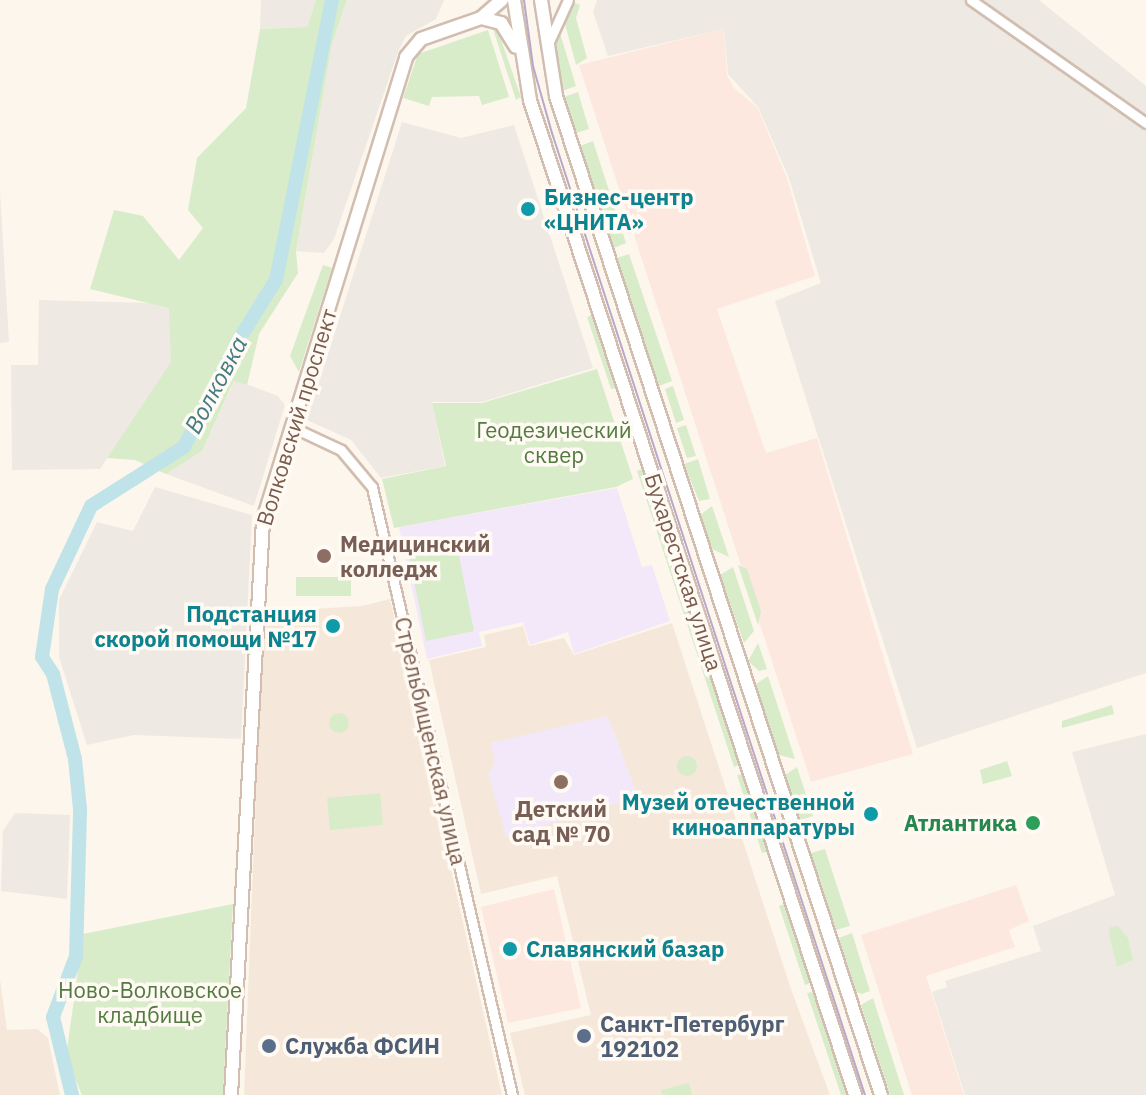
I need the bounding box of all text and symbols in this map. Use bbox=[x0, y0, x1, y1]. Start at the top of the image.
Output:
place label: Бизнес-центр «ЦНИТА» bbox=[544, 183, 694, 234]
marker: Бизнес-центр «ЦНИТА» bbox=[519, 200, 537, 218]
street label: Волковский проспект bbox=[250, 305, 342, 529]
water label: Волковка bbox=[178, 332, 254, 438]
park label: Геодезический сквер bbox=[476, 416, 632, 468]
street label: Бухарестская улица bbox=[640, 470, 728, 674]
place label: Медицинский колледж bbox=[340, 530, 490, 582]
marker: Медицинский колледж bbox=[315, 547, 333, 565]
place label: Подстанция скорой помощи №17 bbox=[94, 600, 317, 652]
street label: Стрельбищенская улица bbox=[390, 614, 472, 868]
marker: Подстанция скорой помощи №17 bbox=[324, 617, 342, 635]
marker: Детский сад № 70 bbox=[552, 773, 570, 791]
place label: Музей отечественной киноаппаратуры bbox=[622, 788, 855, 840]
place label: Детский сад № 70 bbox=[512, 795, 610, 846]
marker: Музей отечественной киноаппаратуры bbox=[862, 805, 880, 823]
place label: Атлантика bbox=[904, 810, 1017, 836]
marker: Атлантика bbox=[1024, 814, 1042, 832]
place label: Славянский базар bbox=[526, 936, 724, 962]
marker: Славянский базар bbox=[501, 940, 519, 958]
park label: Ново-Волковское кладбище bbox=[58, 976, 242, 1028]
place label: Санкт-Петербург 192102 bbox=[600, 1010, 784, 1062]
marker: Санкт-Петербург 192102 bbox=[575, 1027, 593, 1045]
place label: Служба ФСИН bbox=[285, 1033, 440, 1059]
marker: Служба ФСИН bbox=[260, 1037, 278, 1055]

